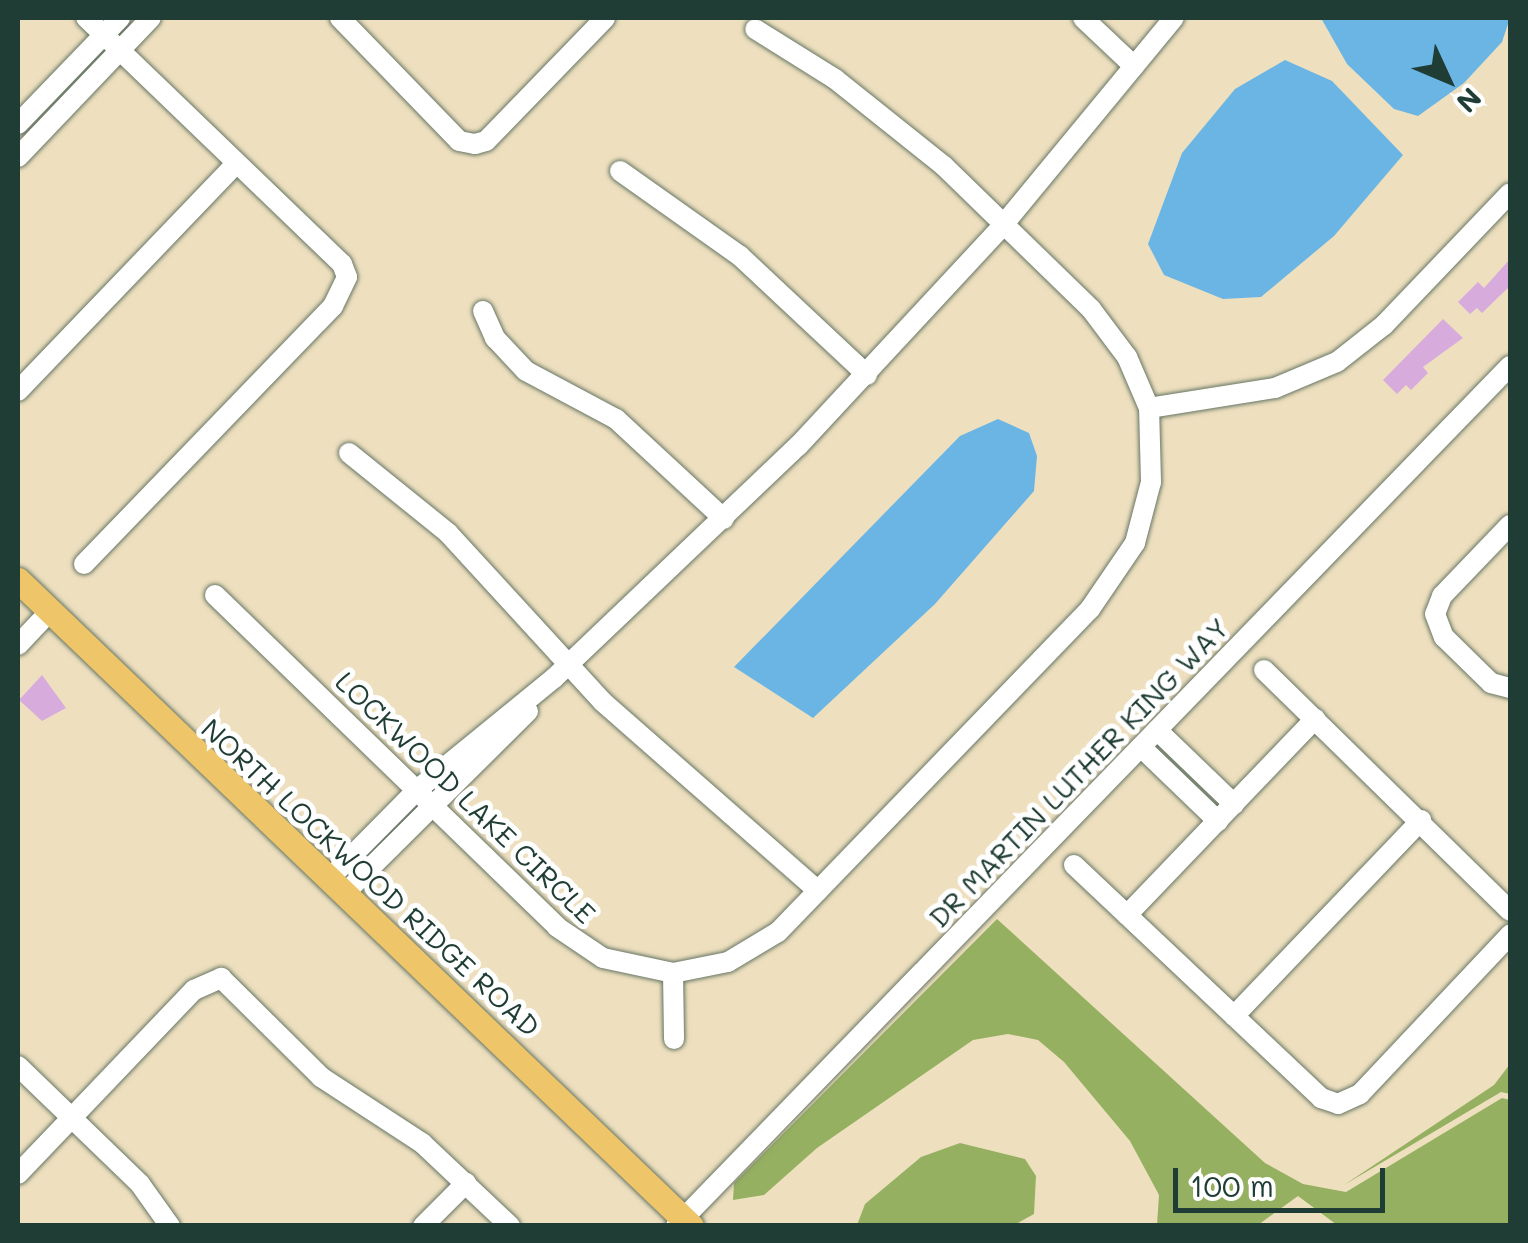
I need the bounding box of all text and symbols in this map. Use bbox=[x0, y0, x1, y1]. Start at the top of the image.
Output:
north arrow bbox=[1398, 30, 1498, 130]
text: N bbox=[1449, 81, 1490, 121]
street label: DR MARTIN LUTHER KING WAY bbox=[921, 610, 1235, 934]
street label: LOCKWOOD LAKE CIRCLE bbox=[329, 664, 603, 930]
street label: NORTH LOCKWOOD RIDGE ROAD bbox=[195, 711, 547, 1043]
scale bar bbox=[1178, 1148, 1390, 1210]
text: 100 m bbox=[1190, 1165, 1274, 1205]

